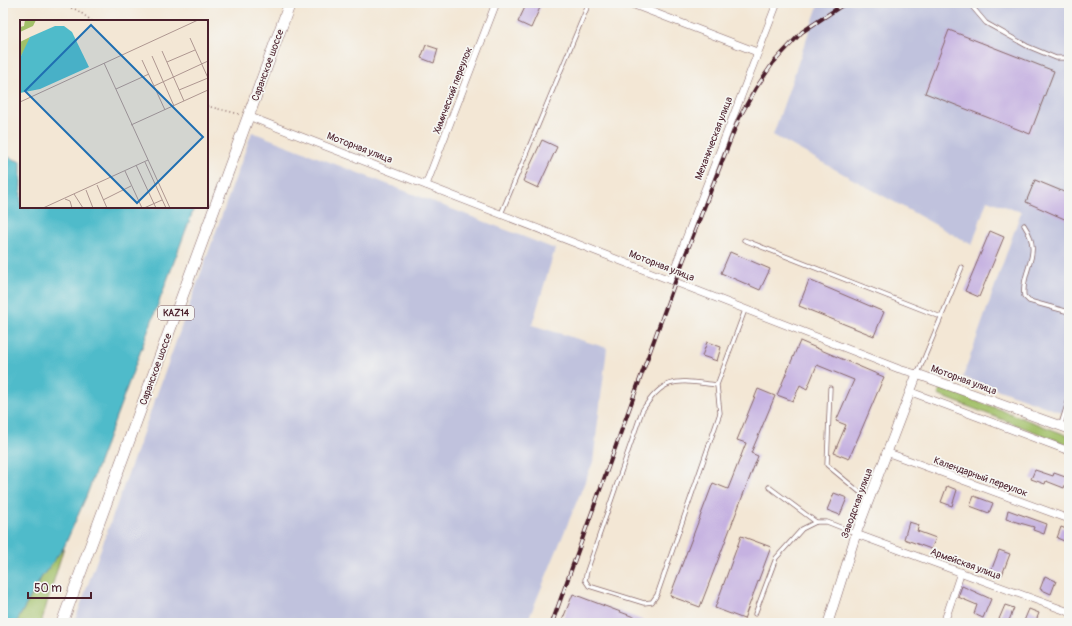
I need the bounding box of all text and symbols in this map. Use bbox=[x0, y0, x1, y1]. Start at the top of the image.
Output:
inset map bbox=[20, 20, 208, 208]
street label: Саранское шоссе bbox=[249, 28, 286, 103]
street label: Химический переулок bbox=[431, 45, 475, 136]
street label: Механическая улица bbox=[693, 95, 735, 182]
street label: Моторная улица bbox=[325, 130, 394, 166]
street label: Моторная улица bbox=[627, 248, 696, 284]
road number: KAZ14 bbox=[158, 306, 194, 320]
street label: Саранское шоссе bbox=[137, 332, 174, 407]
street label: Моторная улица bbox=[929, 362, 998, 398]
street label: Календарный переулок bbox=[932, 454, 1029, 500]
street label: Заводская улица bbox=[839, 466, 875, 540]
street label: Армейская улица bbox=[929, 546, 1003, 582]
scale bar bbox=[28, 574, 91, 600]
text: 50 m bbox=[34, 581, 62, 596]

